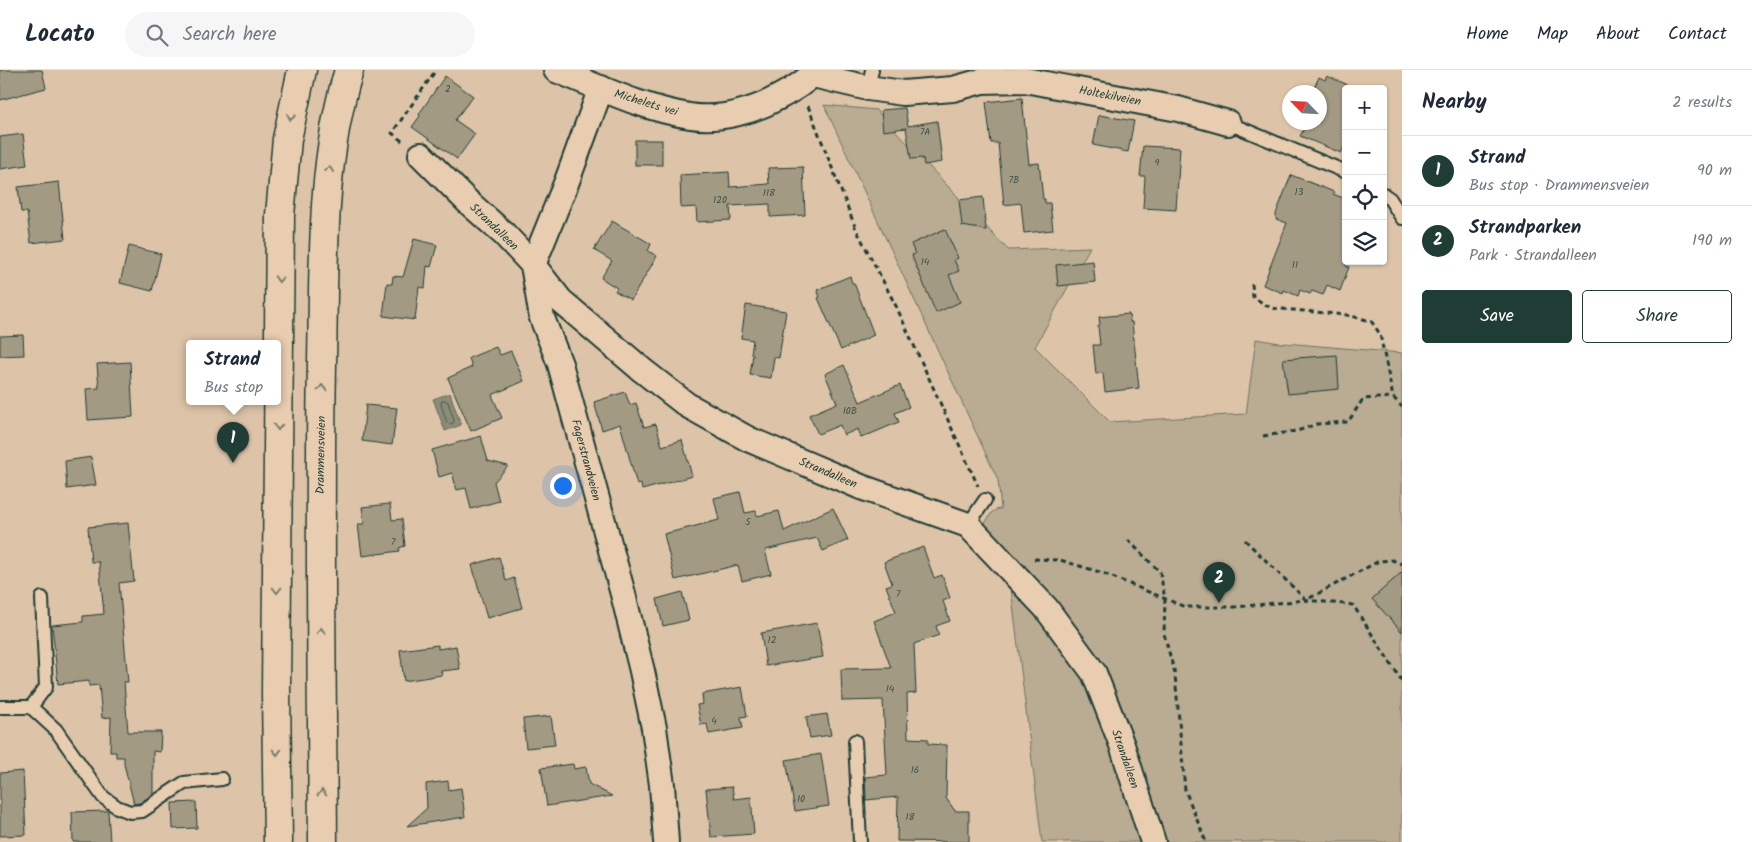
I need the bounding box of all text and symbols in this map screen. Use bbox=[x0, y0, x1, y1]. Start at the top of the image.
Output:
search box bbox=[125, 12, 475, 57]
text: Locato bbox=[25, 15, 95, 54]
text: Search here bbox=[183, 20, 276, 50]
text: Home bbox=[1466, 20, 1509, 49]
text: Map bbox=[1537, 20, 1568, 49]
text: About bbox=[1596, 20, 1640, 49]
text: Contact bbox=[1668, 20, 1727, 49]
icon: search bbox=[143, 21, 171, 49]
house number: 2 bbox=[445, 81, 451, 97]
street label: Holtekilveien bbox=[1077, 81, 1143, 111]
street label: Michelets vei bbox=[612, 84, 681, 122]
north arrow bbox=[1282, 85, 1327, 130]
map controls bbox=[1342, 85, 1387, 265]
button: + bbox=[1342, 85, 1387, 130]
text: Nearby bbox=[1422, 86, 1487, 119]
text: 2 results bbox=[1672, 90, 1732, 115]
one-way arrow bbox=[287, 113, 297, 122]
house number: 7A bbox=[920, 124, 930, 140]
button: − bbox=[1342, 130, 1387, 175]
text: Strand bbox=[1469, 143, 1525, 173]
house number: 9 bbox=[1155, 155, 1160, 171]
text: 1 bbox=[1436, 158, 1440, 183]
text: 90 m bbox=[1697, 158, 1732, 183]
one-way arrow bbox=[323, 165, 334, 173]
house number: 7B bbox=[1009, 172, 1019, 188]
text: Bus stop · Drammensveien bbox=[1469, 173, 1649, 198]
button: locate bbox=[1342, 175, 1387, 220]
house number: 13 bbox=[1295, 184, 1304, 200]
house number: 118 bbox=[763, 185, 776, 201]
house number: 120 bbox=[713, 192, 727, 208]
street label: Strandalleen bbox=[465, 199, 523, 255]
text: Strandparken bbox=[1469, 213, 1581, 243]
button: layers bbox=[1342, 220, 1387, 265]
text: 2 bbox=[1433, 228, 1443, 253]
text: 190 m bbox=[1692, 228, 1732, 253]
text: Park · Strandalleen bbox=[1469, 243, 1597, 268]
house number: 14 bbox=[921, 254, 930, 270]
house number: 11 bbox=[1292, 257, 1298, 273]
one-way arrow bbox=[274, 276, 284, 283]
button: Save bbox=[1422, 290, 1572, 343]
button: Share bbox=[1582, 290, 1732, 343]
popup bbox=[186, 340, 281, 405]
text: Strand bbox=[204, 345, 260, 375]
text: Bus stop bbox=[204, 375, 263, 400]
one-way arrow bbox=[317, 384, 327, 392]
house number: 10B bbox=[843, 403, 857, 419]
street label: Drammensveien bbox=[311, 416, 331, 494]
street label: Fagerstrandveien bbox=[566, 417, 606, 503]
pin: 1 bbox=[217, 422, 249, 463]
one-way arrow bbox=[272, 424, 283, 432]
street label: Strandalleen bbox=[796, 452, 860, 494]
your location bbox=[550, 473, 576, 499]
house number: 5 bbox=[745, 514, 751, 530]
house number: 7 bbox=[391, 534, 396, 550]
pin: 2 bbox=[1203, 562, 1235, 603]
one-way arrow bbox=[272, 586, 282, 594]
house number: 7 bbox=[896, 586, 901, 602]
one-way arrow bbox=[316, 627, 326, 634]
house number: 12 bbox=[768, 632, 777, 648]
house number: 14 bbox=[886, 681, 895, 697]
house number: 4 bbox=[711, 713, 717, 729]
street label: Strandalleen bbox=[1106, 727, 1144, 791]
one-way arrow bbox=[272, 749, 282, 757]
house number: 16 bbox=[911, 762, 919, 778]
one-way arrow bbox=[317, 789, 328, 797]
house number: 10 bbox=[797, 791, 805, 807]
house number: 18 bbox=[905, 809, 916, 825]

